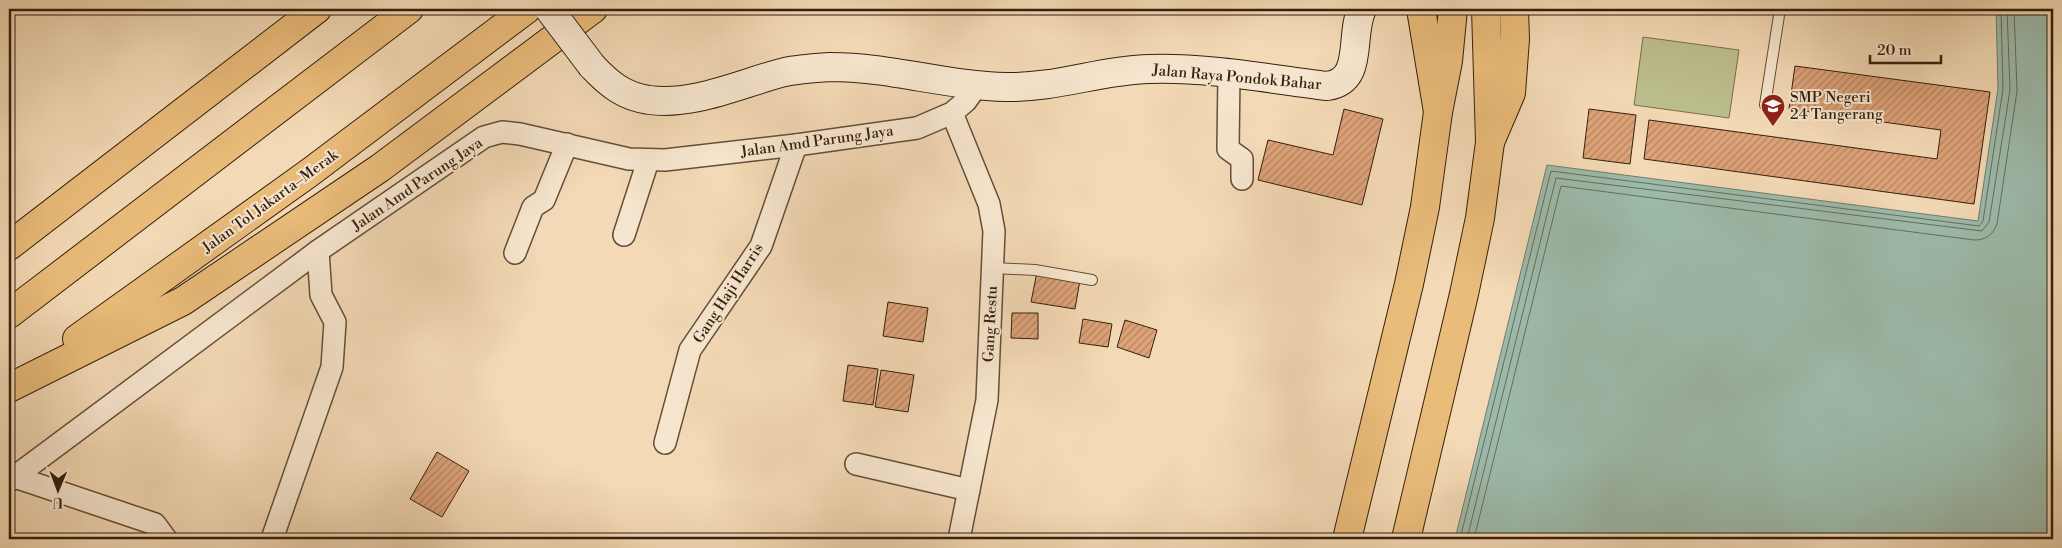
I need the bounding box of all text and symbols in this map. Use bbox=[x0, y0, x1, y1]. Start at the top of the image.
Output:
scale bar bbox=[1870, 32, 1941, 64]
text: 20 m bbox=[1877, 41, 1912, 60]
street label: Jalan Raya Pondok Bahar bbox=[1151, 61, 1323, 94]
place label: SMP Negeri 24 Tangerang bbox=[1790, 88, 1883, 124]
school or university icon: SMP Negeri 24 Tangerang bbox=[1760, 93, 1786, 127]
street label: Jalan Amd Parung Jaya bbox=[738, 121, 895, 162]
street label: Jalan Amd Parung Jaya bbox=[347, 133, 487, 236]
street label: Jalan Tol Jakarta–Merak bbox=[198, 145, 343, 258]
street label: Gang Haji Harris bbox=[689, 240, 768, 347]
street label: Gang Restu bbox=[979, 285, 1002, 363]
north arrow bbox=[32, 466, 82, 516]
text: U bbox=[52, 493, 63, 511]

